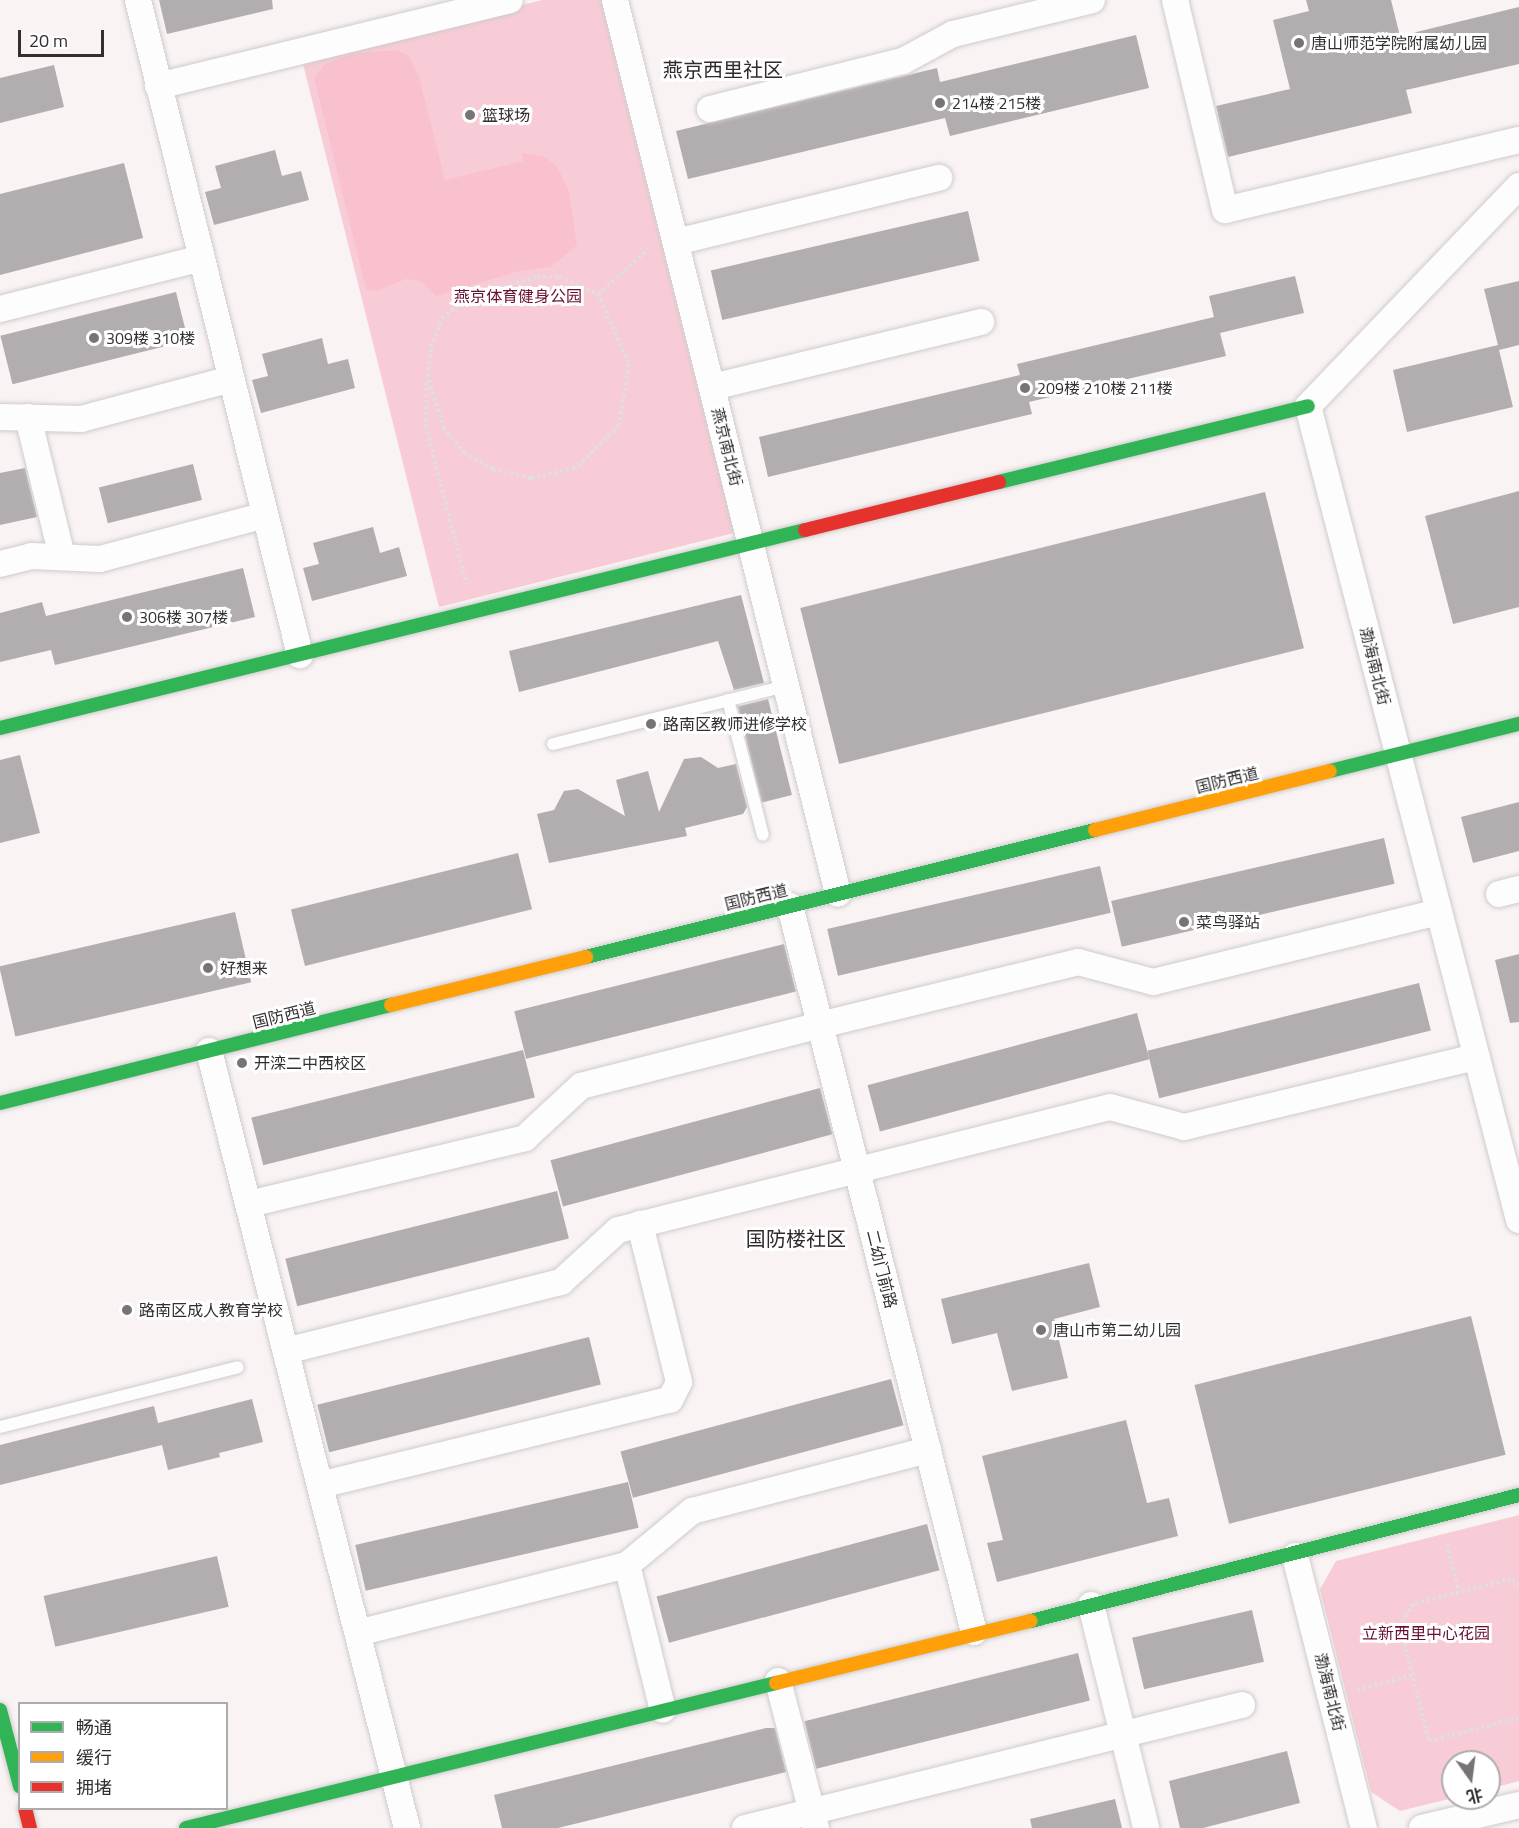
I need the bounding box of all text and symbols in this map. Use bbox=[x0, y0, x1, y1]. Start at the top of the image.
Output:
scale bar bbox=[21, 18, 106, 56]
text: 20 m bbox=[29, 27, 68, 54]
place label: 唐山师范学院附属幼儿园 bbox=[1311, 33, 1487, 53]
marker: 唐山师范学院附属幼儿园 bbox=[1292, 36, 1306, 50]
district label: 燕京西里社区 bbox=[663, 57, 783, 81]
place label: 214楼 215楼 bbox=[952, 93, 1041, 113]
marker: 214楼 215楼 bbox=[933, 96, 947, 110]
place label: 篮球场 bbox=[482, 105, 530, 125]
marker: 篮球场 bbox=[463, 108, 477, 122]
park label: 燕京体育健身公园 bbox=[454, 286, 582, 306]
place label: 309楼 310楼 bbox=[106, 328, 195, 348]
marker: 309楼 310楼 bbox=[87, 331, 101, 345]
place label: 209楼 210楼 211楼 bbox=[1037, 378, 1173, 398]
marker: 209楼 210楼 211楼 bbox=[1018, 381, 1032, 395]
street label: 燕京南北街 bbox=[708, 406, 746, 488]
place label: 306楼 307楼 bbox=[139, 607, 228, 627]
marker: 306楼 307楼 bbox=[120, 610, 134, 624]
street label: 渤海南北街 bbox=[1356, 625, 1394, 707]
place label: 路南区教师进修学校 bbox=[663, 714, 807, 734]
marker: 路南区教师进修学校 bbox=[644, 717, 658, 731]
street label: 国防西道 bbox=[1194, 763, 1260, 797]
street label: 国防西道 bbox=[723, 880, 789, 914]
place label: 菜鸟驿站 bbox=[1196, 912, 1260, 932]
marker: 菜鸟驿站 bbox=[1177, 915, 1191, 929]
place label: 好想来 bbox=[220, 958, 268, 978]
marker: 好想来 bbox=[201, 961, 215, 975]
street label: 国防西道 bbox=[251, 998, 317, 1032]
place label: 开滦二中西校区 bbox=[254, 1053, 366, 1073]
marker: 开滦二中西校区 bbox=[235, 1056, 249, 1070]
district label: 国防楼社区 bbox=[746, 1226, 846, 1250]
street label: 二幼门前路 bbox=[863, 1228, 901, 1310]
place label: 路南区成人教育学校 bbox=[139, 1300, 283, 1320]
marker: 路南区成人教育学校 bbox=[120, 1303, 134, 1317]
place label: 唐山市第二幼儿园 bbox=[1053, 1320, 1181, 1340]
marker: 唐山市第二幼儿园 bbox=[1034, 1323, 1048, 1337]
park label: 立新西里中心花园 bbox=[1362, 1623, 1490, 1643]
street label: 渤海南北街 bbox=[1311, 1651, 1349, 1733]
legend bbox=[18, 1702, 228, 1810]
text: 畅通 bbox=[76, 1714, 112, 1741]
text: 缓行 bbox=[76, 1744, 112, 1771]
north arrow bbox=[1441, 1750, 1501, 1810]
text: 拥堵 bbox=[76, 1774, 112, 1801]
text: 北 bbox=[1464, 1782, 1486, 1809]

